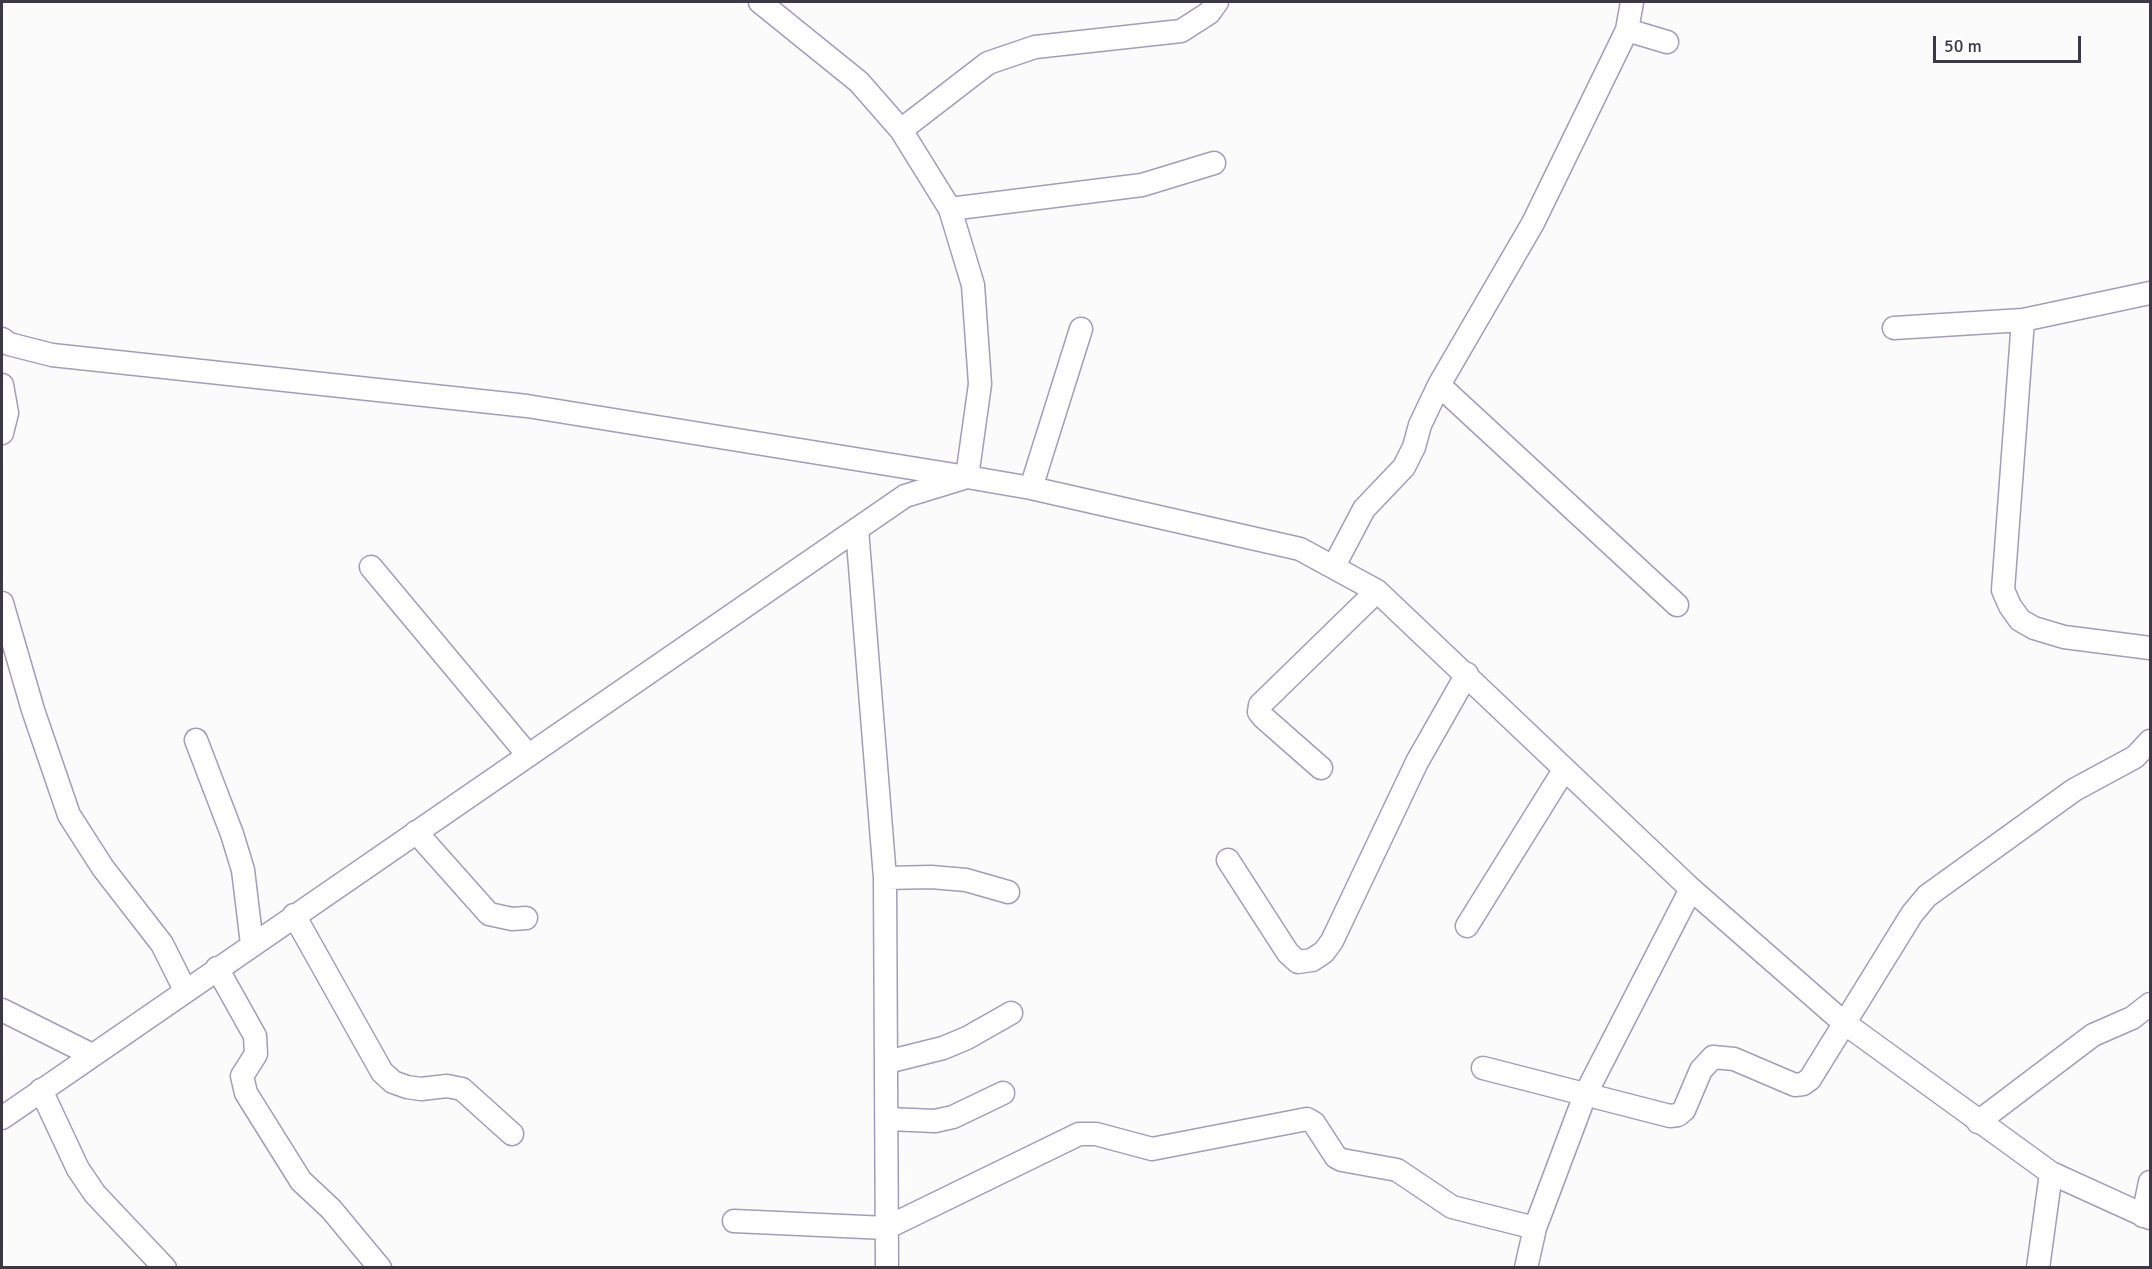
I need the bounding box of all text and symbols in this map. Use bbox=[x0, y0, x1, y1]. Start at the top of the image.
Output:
scale bar bbox=[1936, 24, 2084, 62]
text: 50 m bbox=[1944, 35, 1982, 57]

